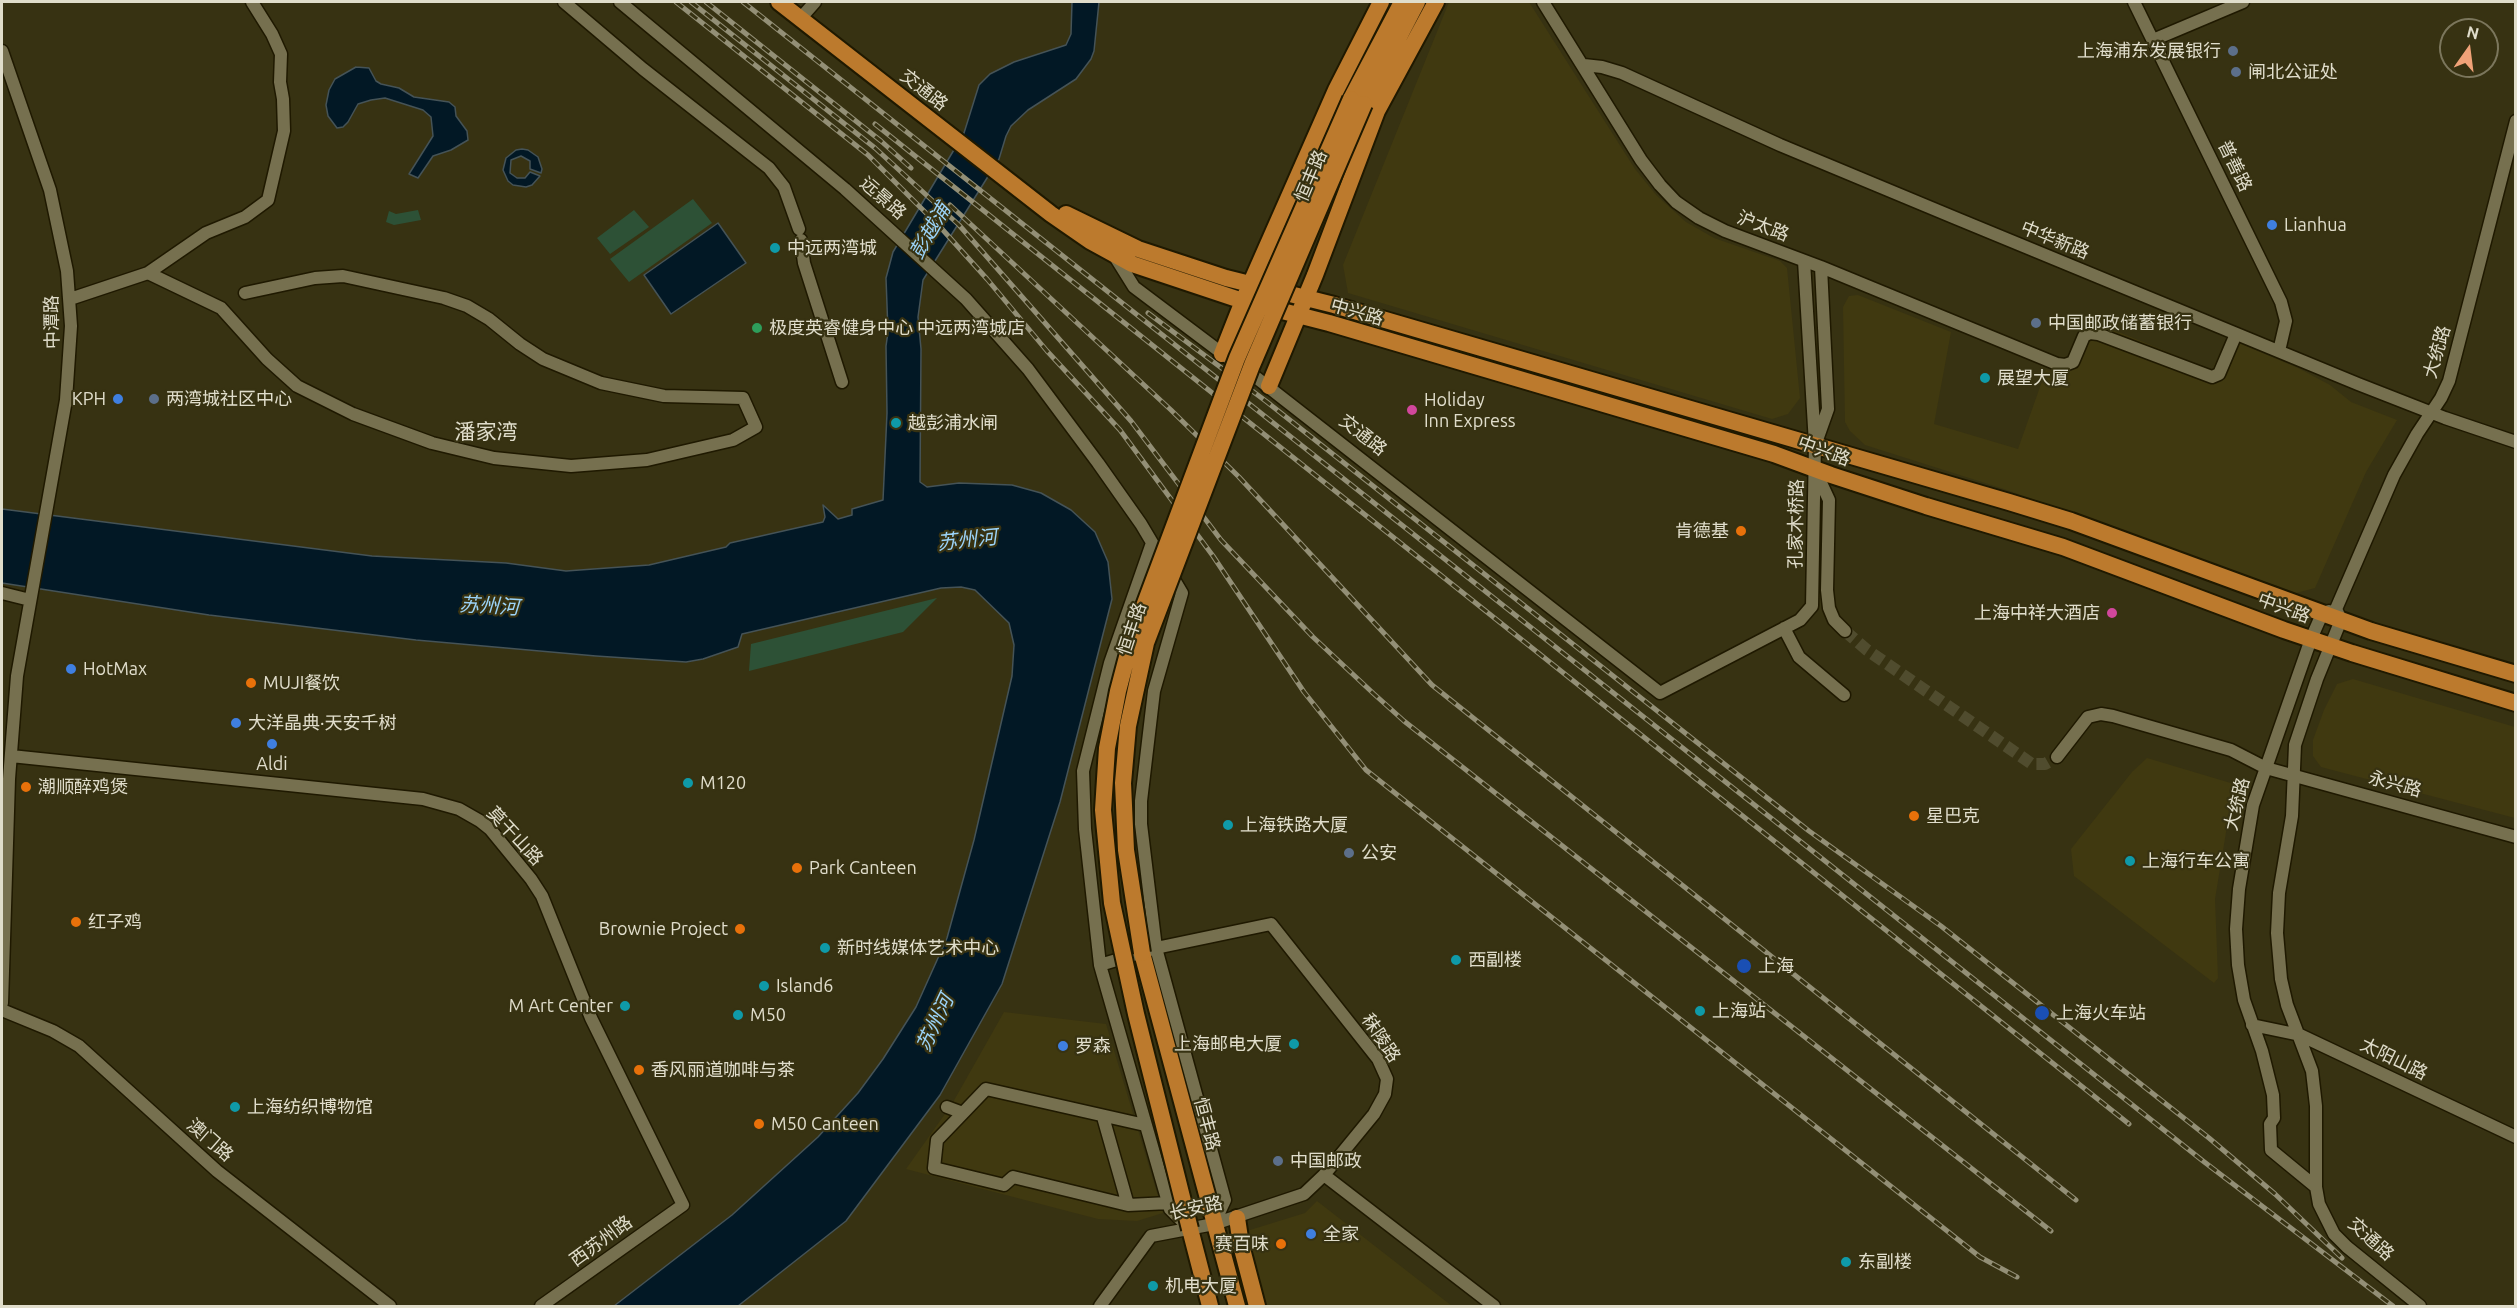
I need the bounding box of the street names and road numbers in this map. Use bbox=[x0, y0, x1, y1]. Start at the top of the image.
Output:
street label: 交通路 bbox=[896, 65, 952, 115]
street label: 普善路 bbox=[2213, 137, 2257, 195]
street label: 恒丰路 bbox=[1291, 147, 1331, 205]
street label: 远景路 bbox=[856, 172, 910, 224]
street label: 沪太路 bbox=[1734, 206, 1792, 246]
street label: 中华新路 bbox=[2018, 217, 2092, 263]
street label: 中兴路 bbox=[1328, 294, 1386, 330]
street label: 中潭路 bbox=[41, 295, 63, 349]
street label: 大统路 bbox=[2419, 323, 2455, 381]
street label: 交通路 bbox=[1335, 410, 1391, 460]
street label: 中兴路 bbox=[1795, 432, 1853, 470]
street label: 孔家木桥路 bbox=[1784, 479, 1808, 569]
street label: 中兴路 bbox=[2255, 589, 2313, 627]
street label: 恒丰路 bbox=[1113, 600, 1151, 658]
street label: 永兴路 bbox=[2366, 767, 2424, 801]
street label: 大统路 bbox=[2220, 775, 2254, 833]
street label: 莫干山路 bbox=[483, 802, 547, 870]
street label: 秣陵路 bbox=[1357, 1010, 1405, 1066]
street label: 太阳山路 bbox=[2357, 1034, 2431, 1084]
street label: 恒丰路 bbox=[1190, 1095, 1224, 1153]
street label: 澳门路 bbox=[183, 1114, 237, 1166]
street label: 长安路 bbox=[1167, 1192, 1225, 1224]
street label: 西苏州路 bbox=[566, 1211, 636, 1271]
street label: 交通路 bbox=[2344, 1213, 2398, 1265]

